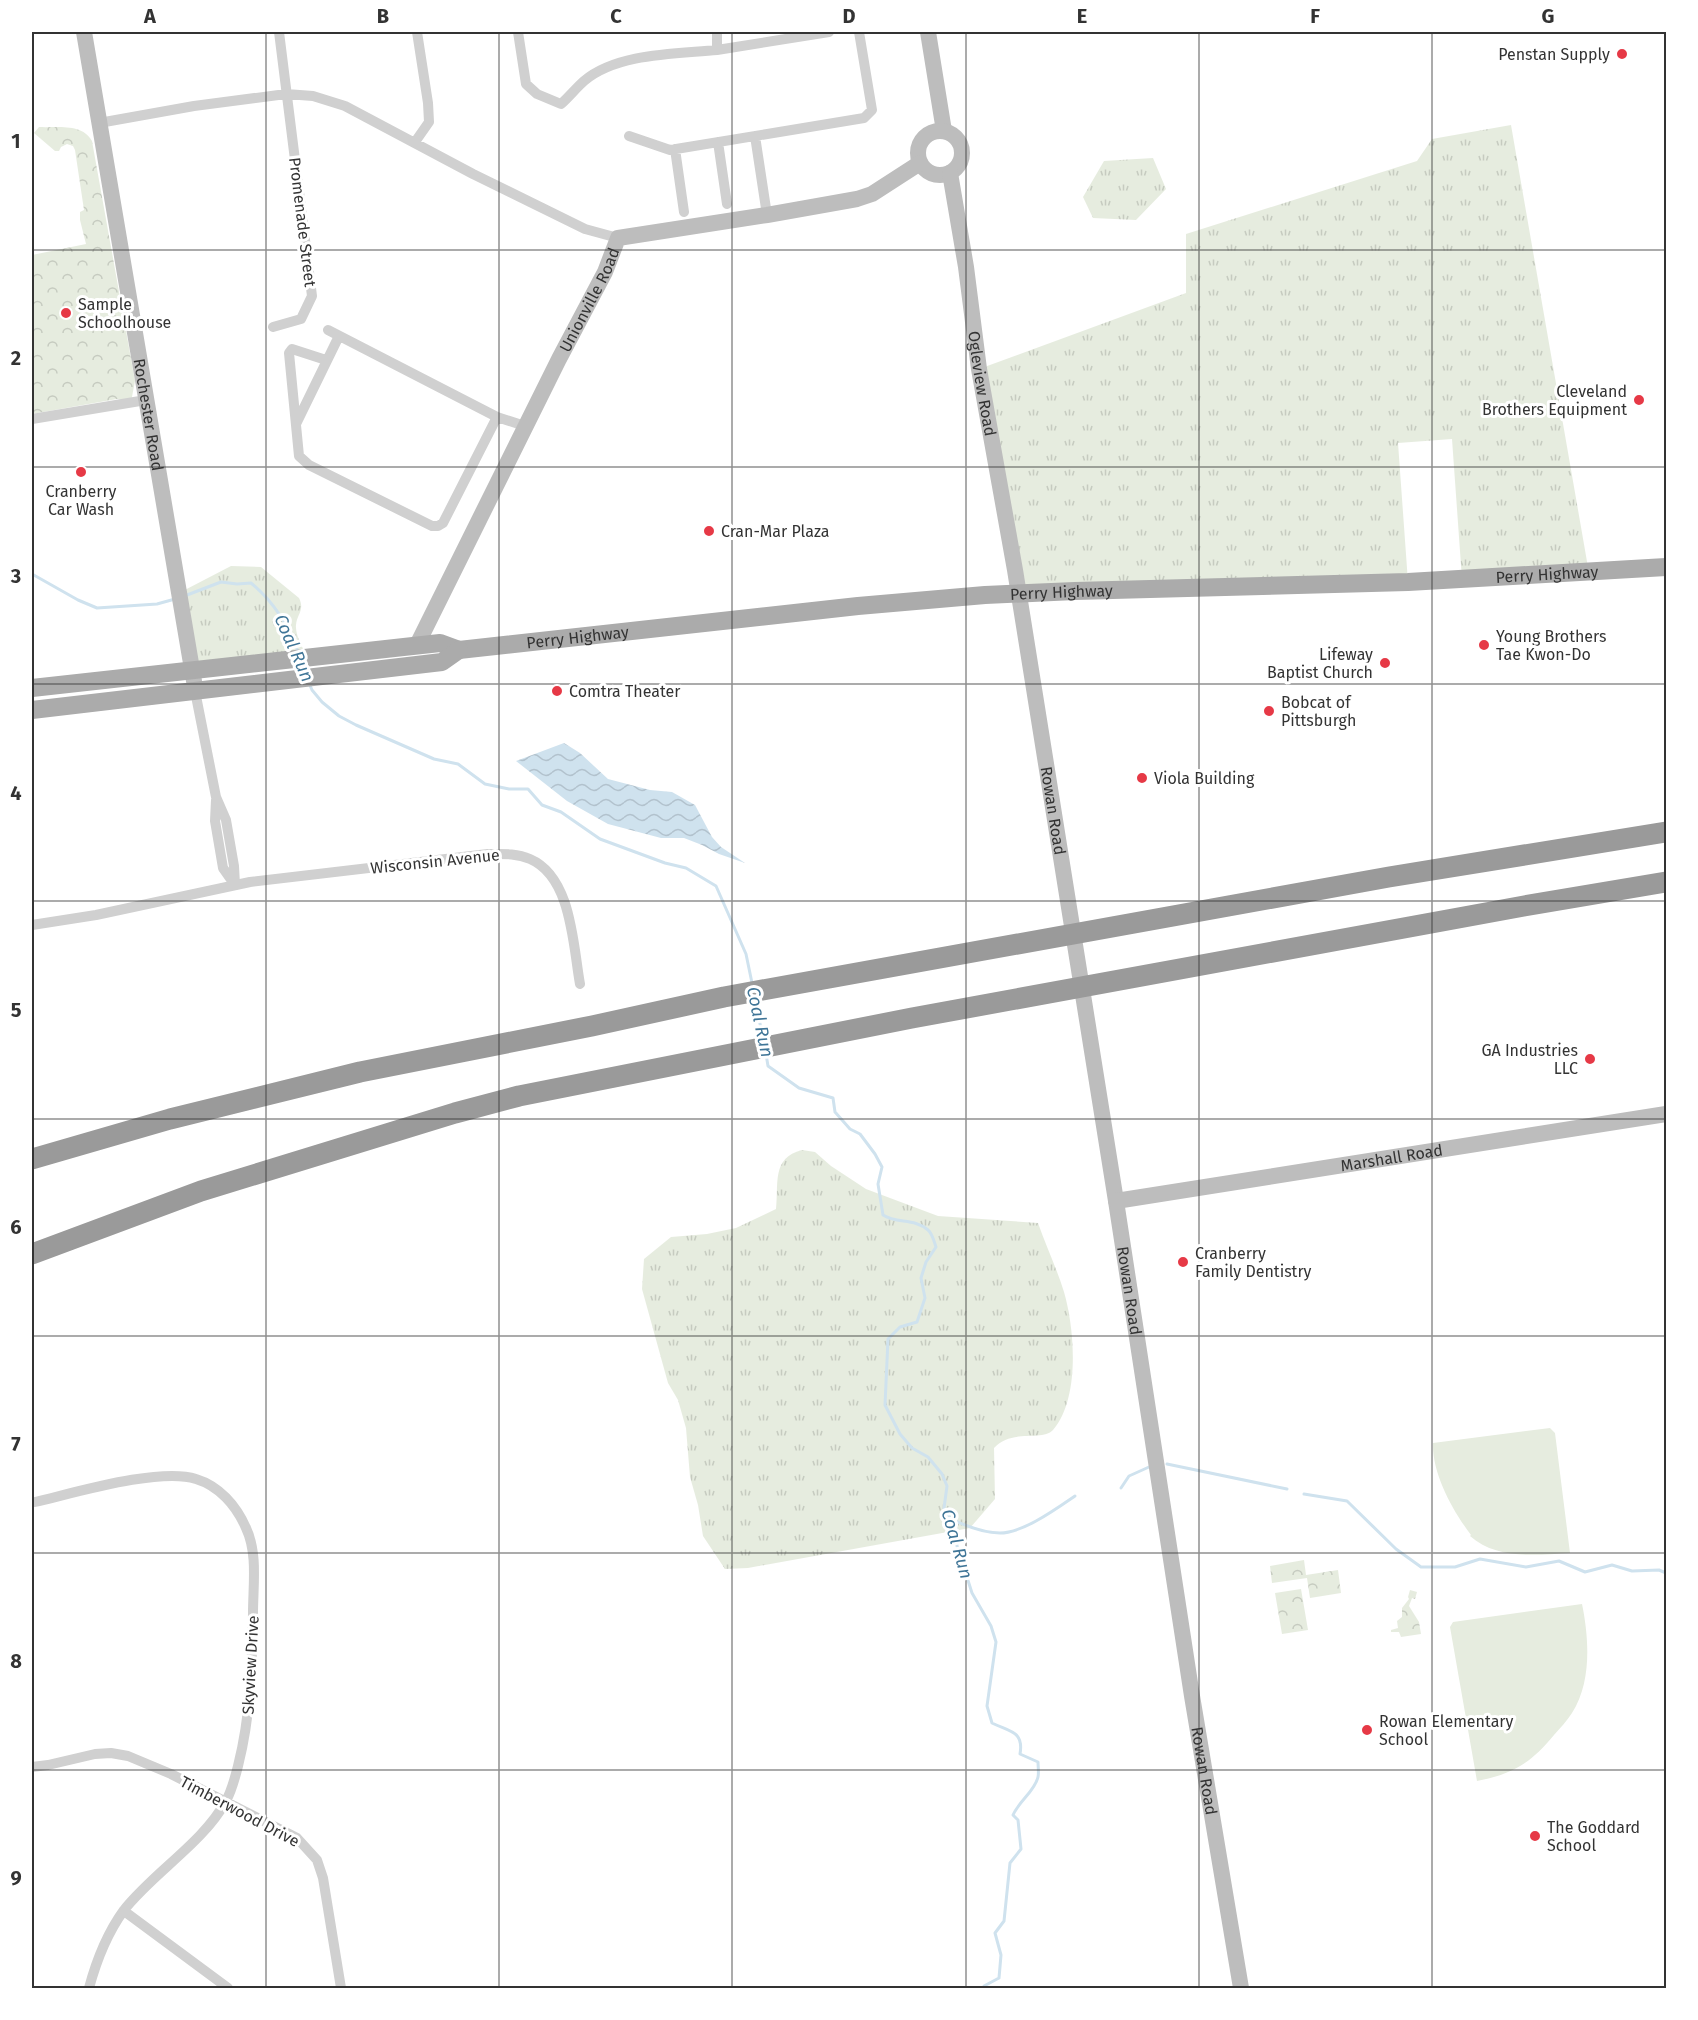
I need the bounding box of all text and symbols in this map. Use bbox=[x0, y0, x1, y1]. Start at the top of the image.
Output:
text: A bbox=[143, 4, 157, 28]
text: B bbox=[377, 4, 389, 28]
text: C bbox=[610, 4, 622, 28]
text: D bbox=[842, 4, 856, 28]
text: E bbox=[1077, 4, 1087, 28]
text: F bbox=[1310, 4, 1320, 28]
text: G bbox=[1542, 4, 1554, 28]
place label: Penstan Supply bbox=[1498, 45, 1610, 64]
marker: Penstan Supply bbox=[1615, 47, 1629, 61]
text: 1 bbox=[11, 129, 21, 153]
street label: Promenade Street bbox=[285, 156, 320, 288]
street label: Unionville Road bbox=[555, 245, 624, 355]
place label: Sample Schoolhouse bbox=[78, 295, 171, 332]
marker: Sample Schoolhouse bbox=[59, 306, 73, 320]
street label: Ogleview Road bbox=[964, 330, 1000, 438]
text: 2 bbox=[11, 346, 21, 370]
street label: Rochester Road bbox=[129, 357, 167, 472]
place label: Cleveland Brothers Equipment bbox=[1482, 382, 1627, 419]
marker: Cleveland Brothers Equipment bbox=[1632, 393, 1646, 407]
marker: Cranberry Car Wash bbox=[74, 465, 88, 479]
place label: Cranberry Car Wash bbox=[46, 482, 117, 519]
place label: Cran-Mar Plaza bbox=[721, 522, 829, 541]
marker: Cran-Mar Plaza bbox=[702, 524, 716, 538]
street label: Perry Highway bbox=[1495, 562, 1599, 587]
text: 3 bbox=[10, 564, 21, 588]
street label: Perry Highway bbox=[1010, 581, 1113, 604]
water label: Coal Run bbox=[269, 611, 319, 685]
street label: Perry Highway bbox=[525, 622, 630, 653]
place label: Young Brothers Tae Kwon-Do bbox=[1496, 627, 1607, 664]
marker: Young Brothers Tae Kwon-Do bbox=[1477, 638, 1491, 652]
place label: Lifeway Baptist Church bbox=[1267, 645, 1373, 682]
marker: Lifeway Baptist Church bbox=[1378, 656, 1392, 670]
place label: Comtra Theater bbox=[569, 682, 681, 701]
marker: Comtra Theater bbox=[550, 684, 564, 698]
place label: Bobcat of Pittsburgh bbox=[1281, 693, 1356, 730]
marker: Bobcat of Pittsburgh bbox=[1262, 704, 1276, 718]
street label: Rowan Road bbox=[1037, 765, 1069, 856]
place label: Viola Building bbox=[1154, 769, 1255, 788]
marker: Viola Building bbox=[1135, 771, 1149, 785]
text: 4 bbox=[10, 781, 22, 805]
street label: Wisconsin Avenue bbox=[369, 845, 501, 878]
water label: Coal Run bbox=[742, 985, 778, 1059]
text: 5 bbox=[11, 998, 22, 1022]
place label: GA Industries LLC bbox=[1481, 1041, 1578, 1078]
marker: GA Industries LLC bbox=[1583, 1052, 1597, 1066]
street label: Marshall Road bbox=[1339, 1140, 1444, 1175]
text: 6 bbox=[10, 1215, 22, 1239]
place label: Cranberry Family Dentistry bbox=[1195, 1244, 1312, 1281]
street label: Rowan Road bbox=[1113, 1245, 1145, 1336]
marker: Cranberry Family Dentistry bbox=[1176, 1255, 1190, 1269]
text: 7 bbox=[11, 1432, 21, 1456]
water label: Coal Run bbox=[937, 1506, 977, 1582]
street label: Skyview Drive bbox=[238, 1615, 263, 1715]
text: 8 bbox=[10, 1649, 22, 1673]
place label: Rowan Elementary School bbox=[1379, 1712, 1514, 1749]
marker: Rowan Elementary School bbox=[1360, 1723, 1374, 1737]
street label: Rowan Road bbox=[1187, 1725, 1221, 1816]
street label: Timberwood Drive bbox=[177, 1772, 303, 1851]
place label: The Goddard School bbox=[1547, 1818, 1640, 1855]
marker: The Goddard School bbox=[1528, 1829, 1542, 1843]
text: 9 bbox=[10, 1866, 22, 1890]

